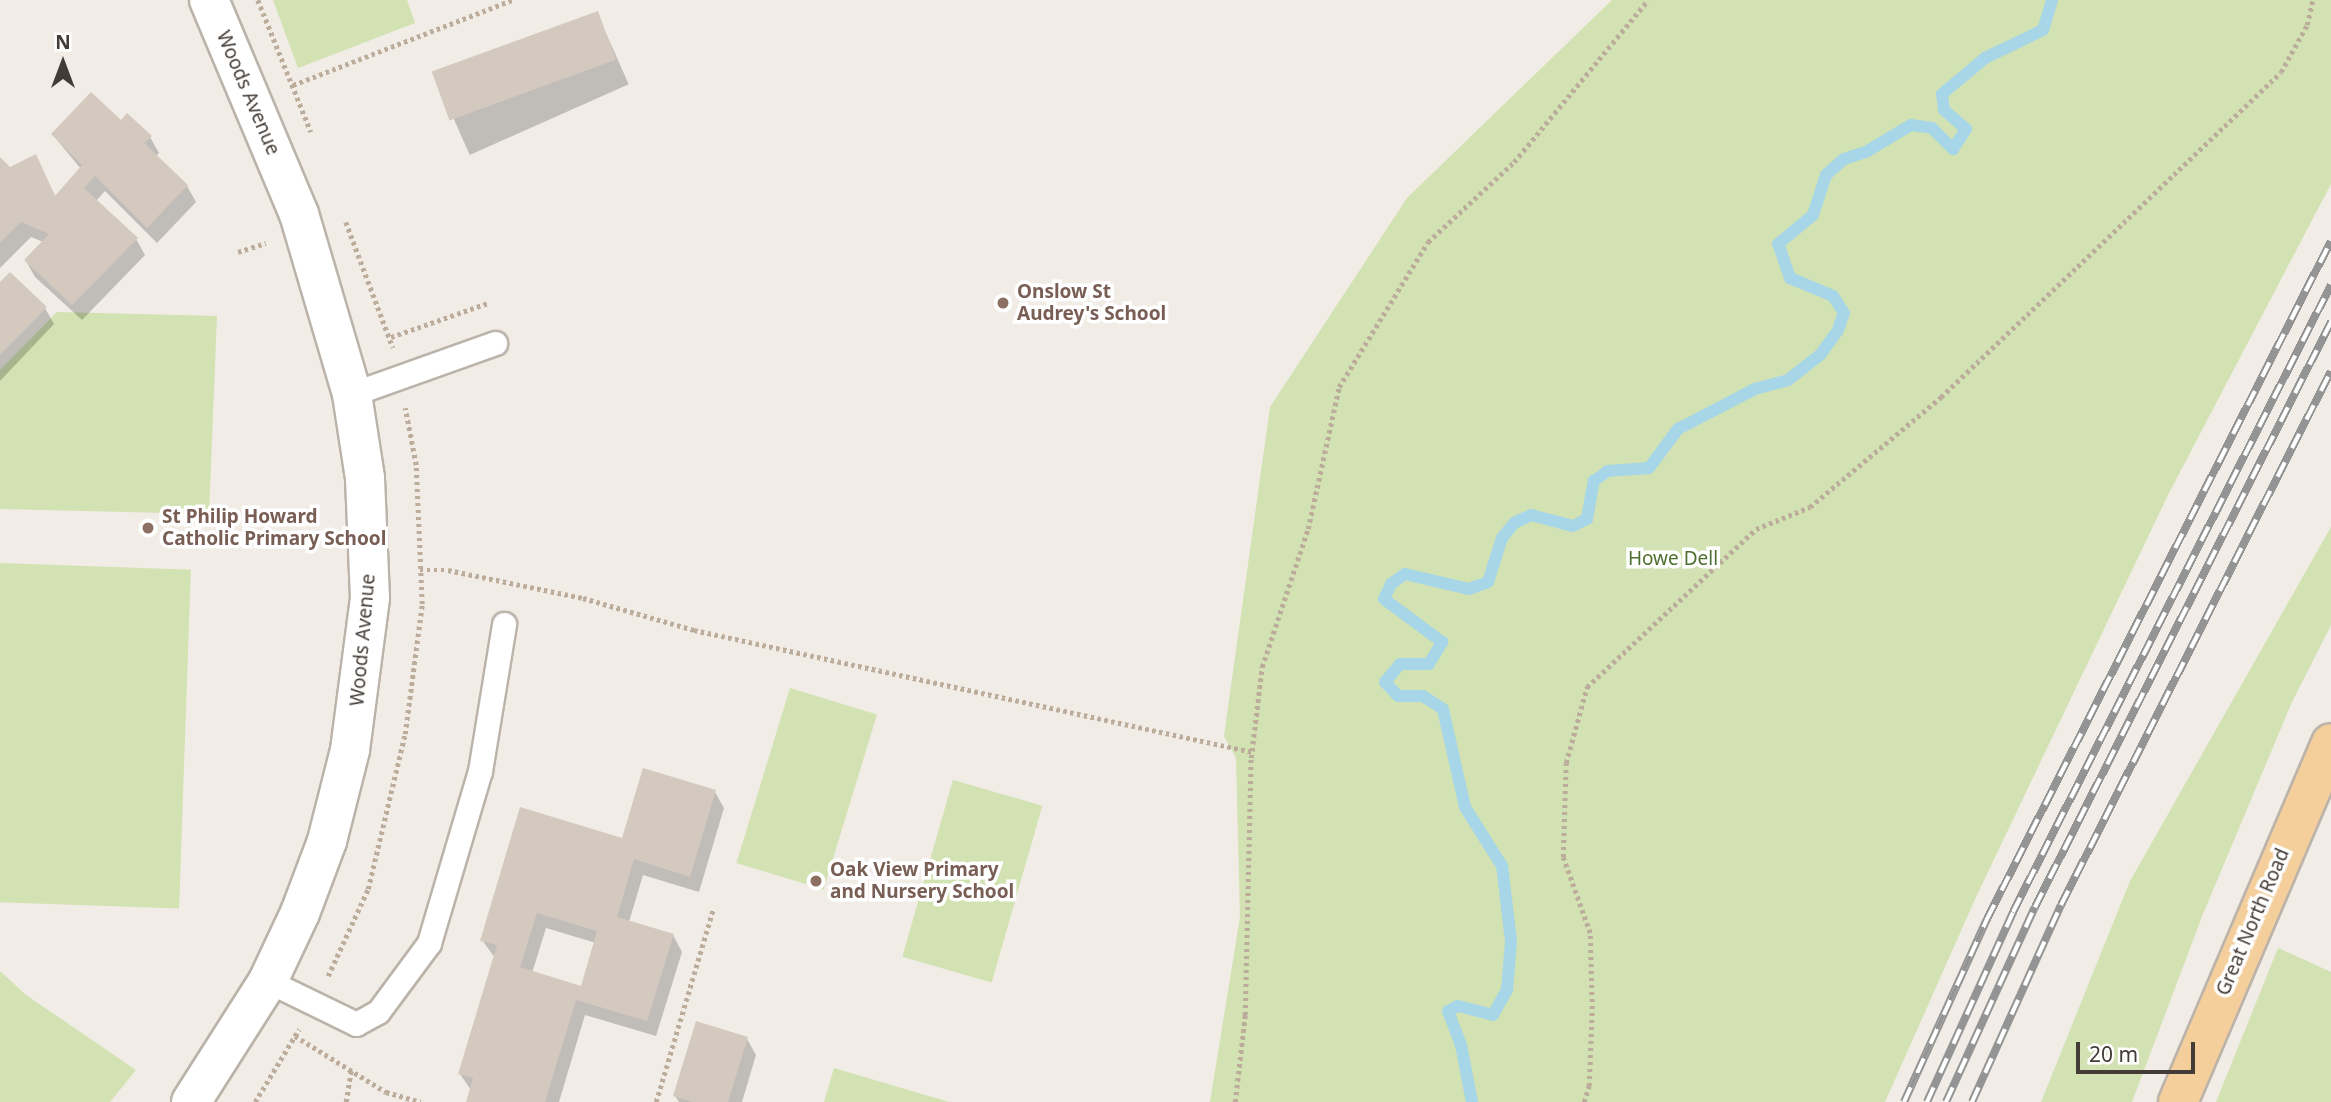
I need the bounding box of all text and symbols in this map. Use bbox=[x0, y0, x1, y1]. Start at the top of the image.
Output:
street label: Woods Avenue bbox=[212, 27, 284, 159]
north arrow bbox=[28, 28, 98, 98]
text: N bbox=[55, 29, 71, 55]
place label: Onslow St Audrey's School bbox=[1017, 281, 1166, 325]
marker: Onslow St Audrey's School bbox=[995, 295, 1011, 311]
place label: St Philip Howard Catholic Primary School bbox=[162, 506, 386, 550]
marker: St Philip Howard Catholic Primary School bbox=[140, 520, 156, 536]
park label: Howe Dell bbox=[1628, 548, 1718, 570]
street label: Woods Avenue bbox=[346, 573, 380, 707]
street label: Great North Road bbox=[2212, 845, 2294, 999]
place label: Oak View Primary and Nursery School bbox=[830, 859, 1014, 903]
marker: Oak View Primary and Nursery School bbox=[808, 873, 824, 889]
scale bar bbox=[2079, 1028, 2198, 1072]
text: 20 m bbox=[2089, 1040, 2138, 1068]

